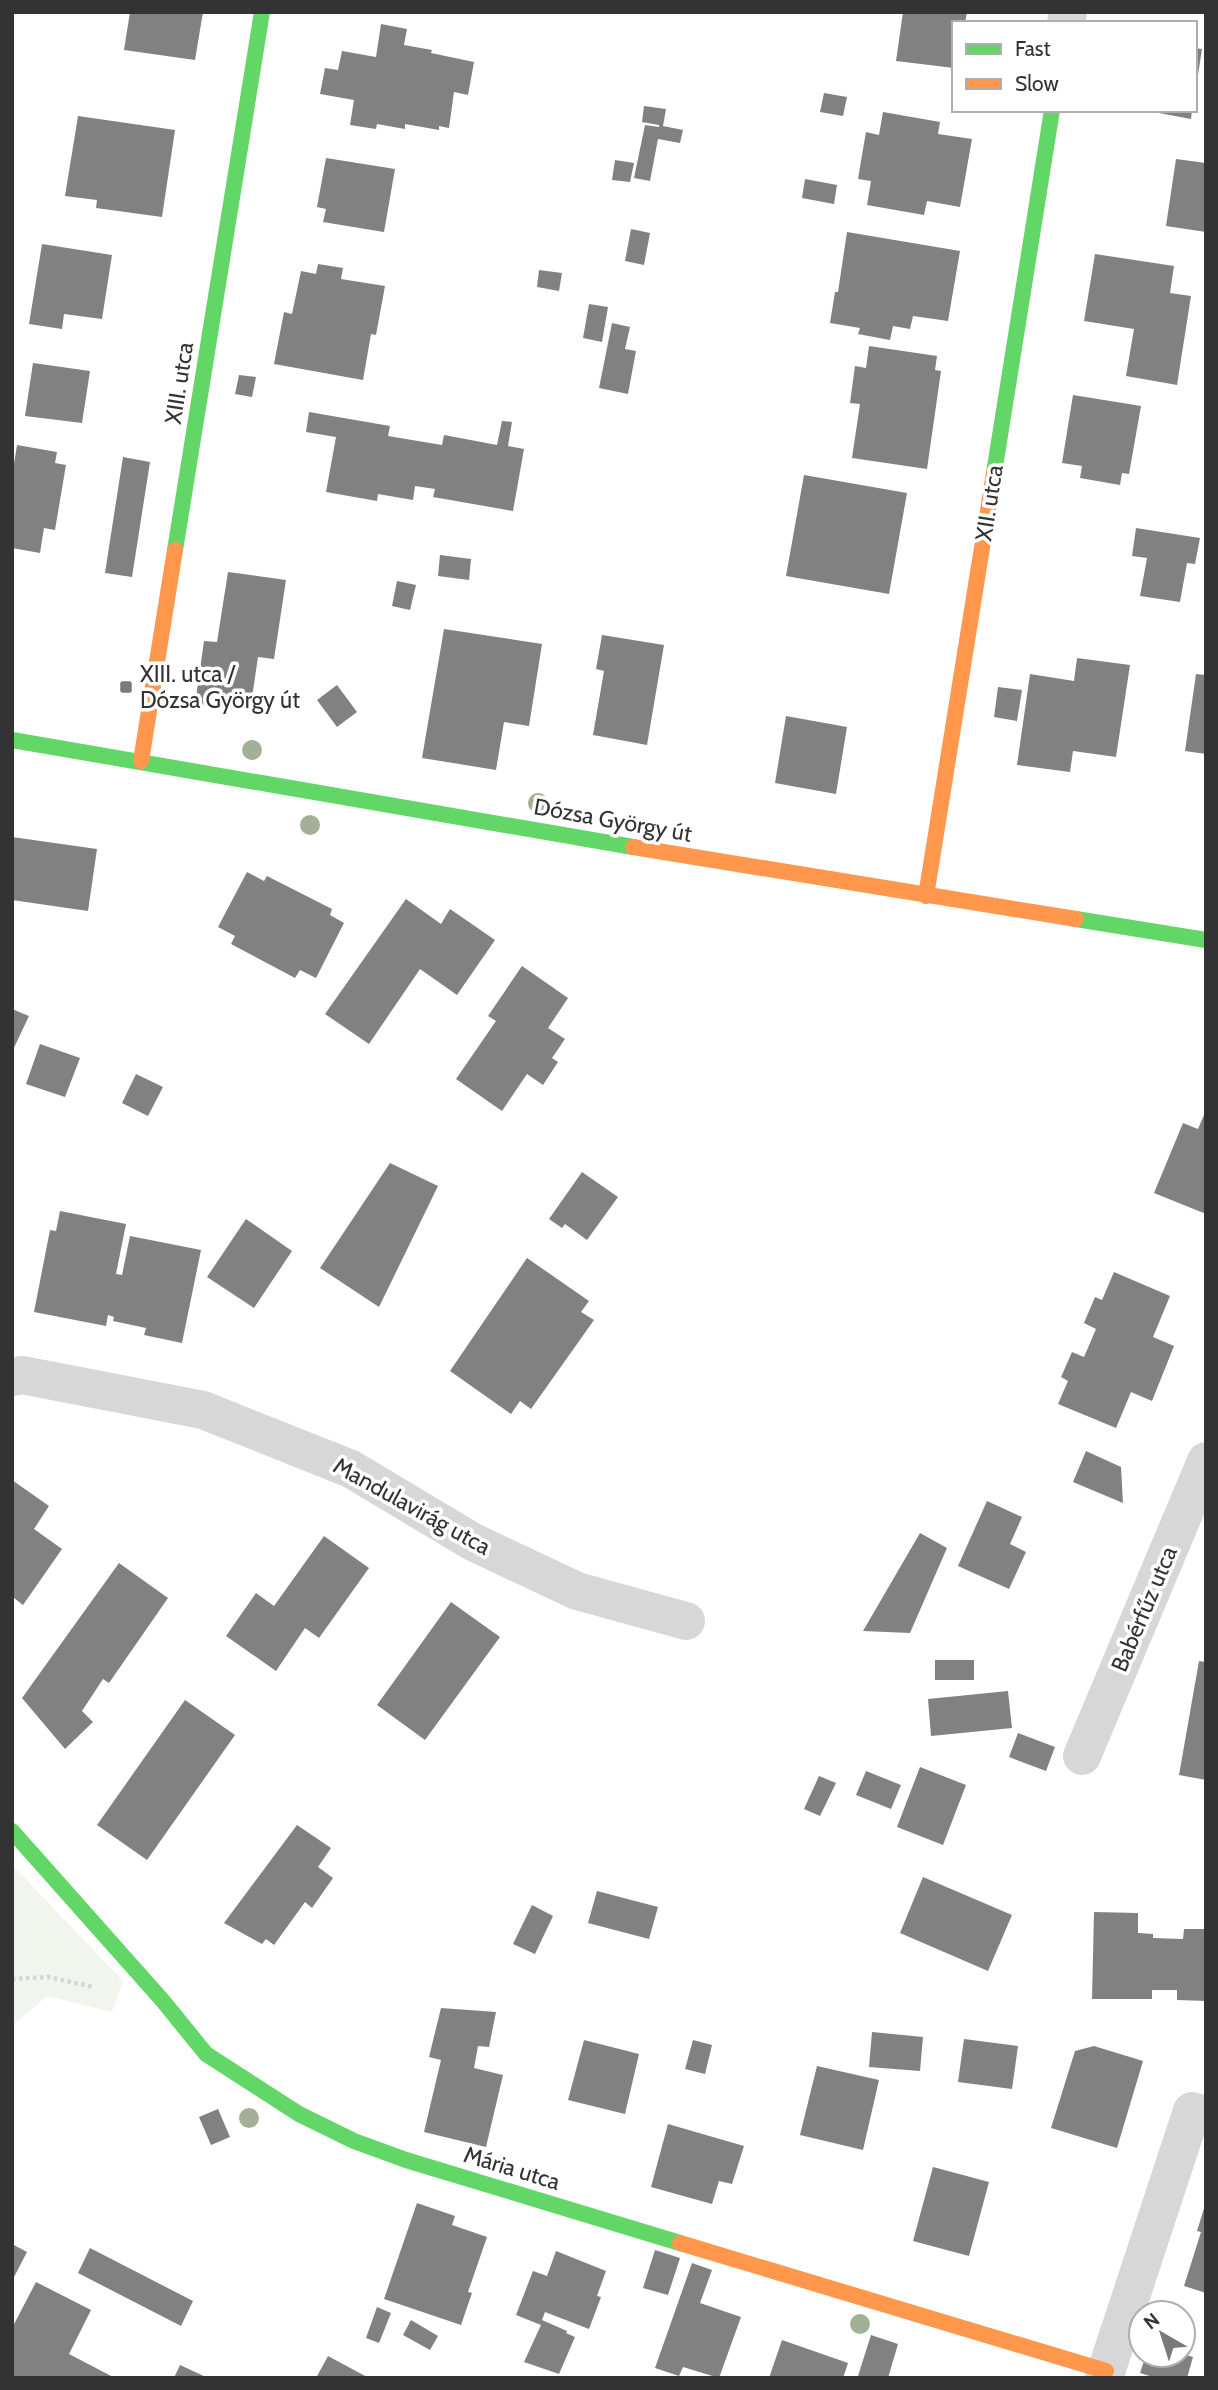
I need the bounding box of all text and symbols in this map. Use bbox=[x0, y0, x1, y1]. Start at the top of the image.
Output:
legend bbox=[952, 21, 1197, 112]
text: Fast bbox=[1015, 36, 1051, 61]
text: Slow bbox=[1015, 71, 1059, 96]
street label: XIII. utca bbox=[159, 340, 199, 426]
street label: XII. utca bbox=[969, 463, 1009, 543]
place label: XIII. utca / Dózsa György út bbox=[140, 660, 300, 714]
marker: XIII. utca / Dózsa György út bbox=[118, 679, 134, 695]
street label: Dózsa György út bbox=[532, 792, 694, 848]
street label: Mandulavirág utca bbox=[328, 1451, 496, 1561]
street label: Babérfűz utca bbox=[1105, 1542, 1183, 1676]
street label: Mária utca bbox=[461, 2140, 563, 2196]
north arrow bbox=[1127, 2299, 1197, 2369]
text: N bbox=[1139, 2308, 1164, 2334]

